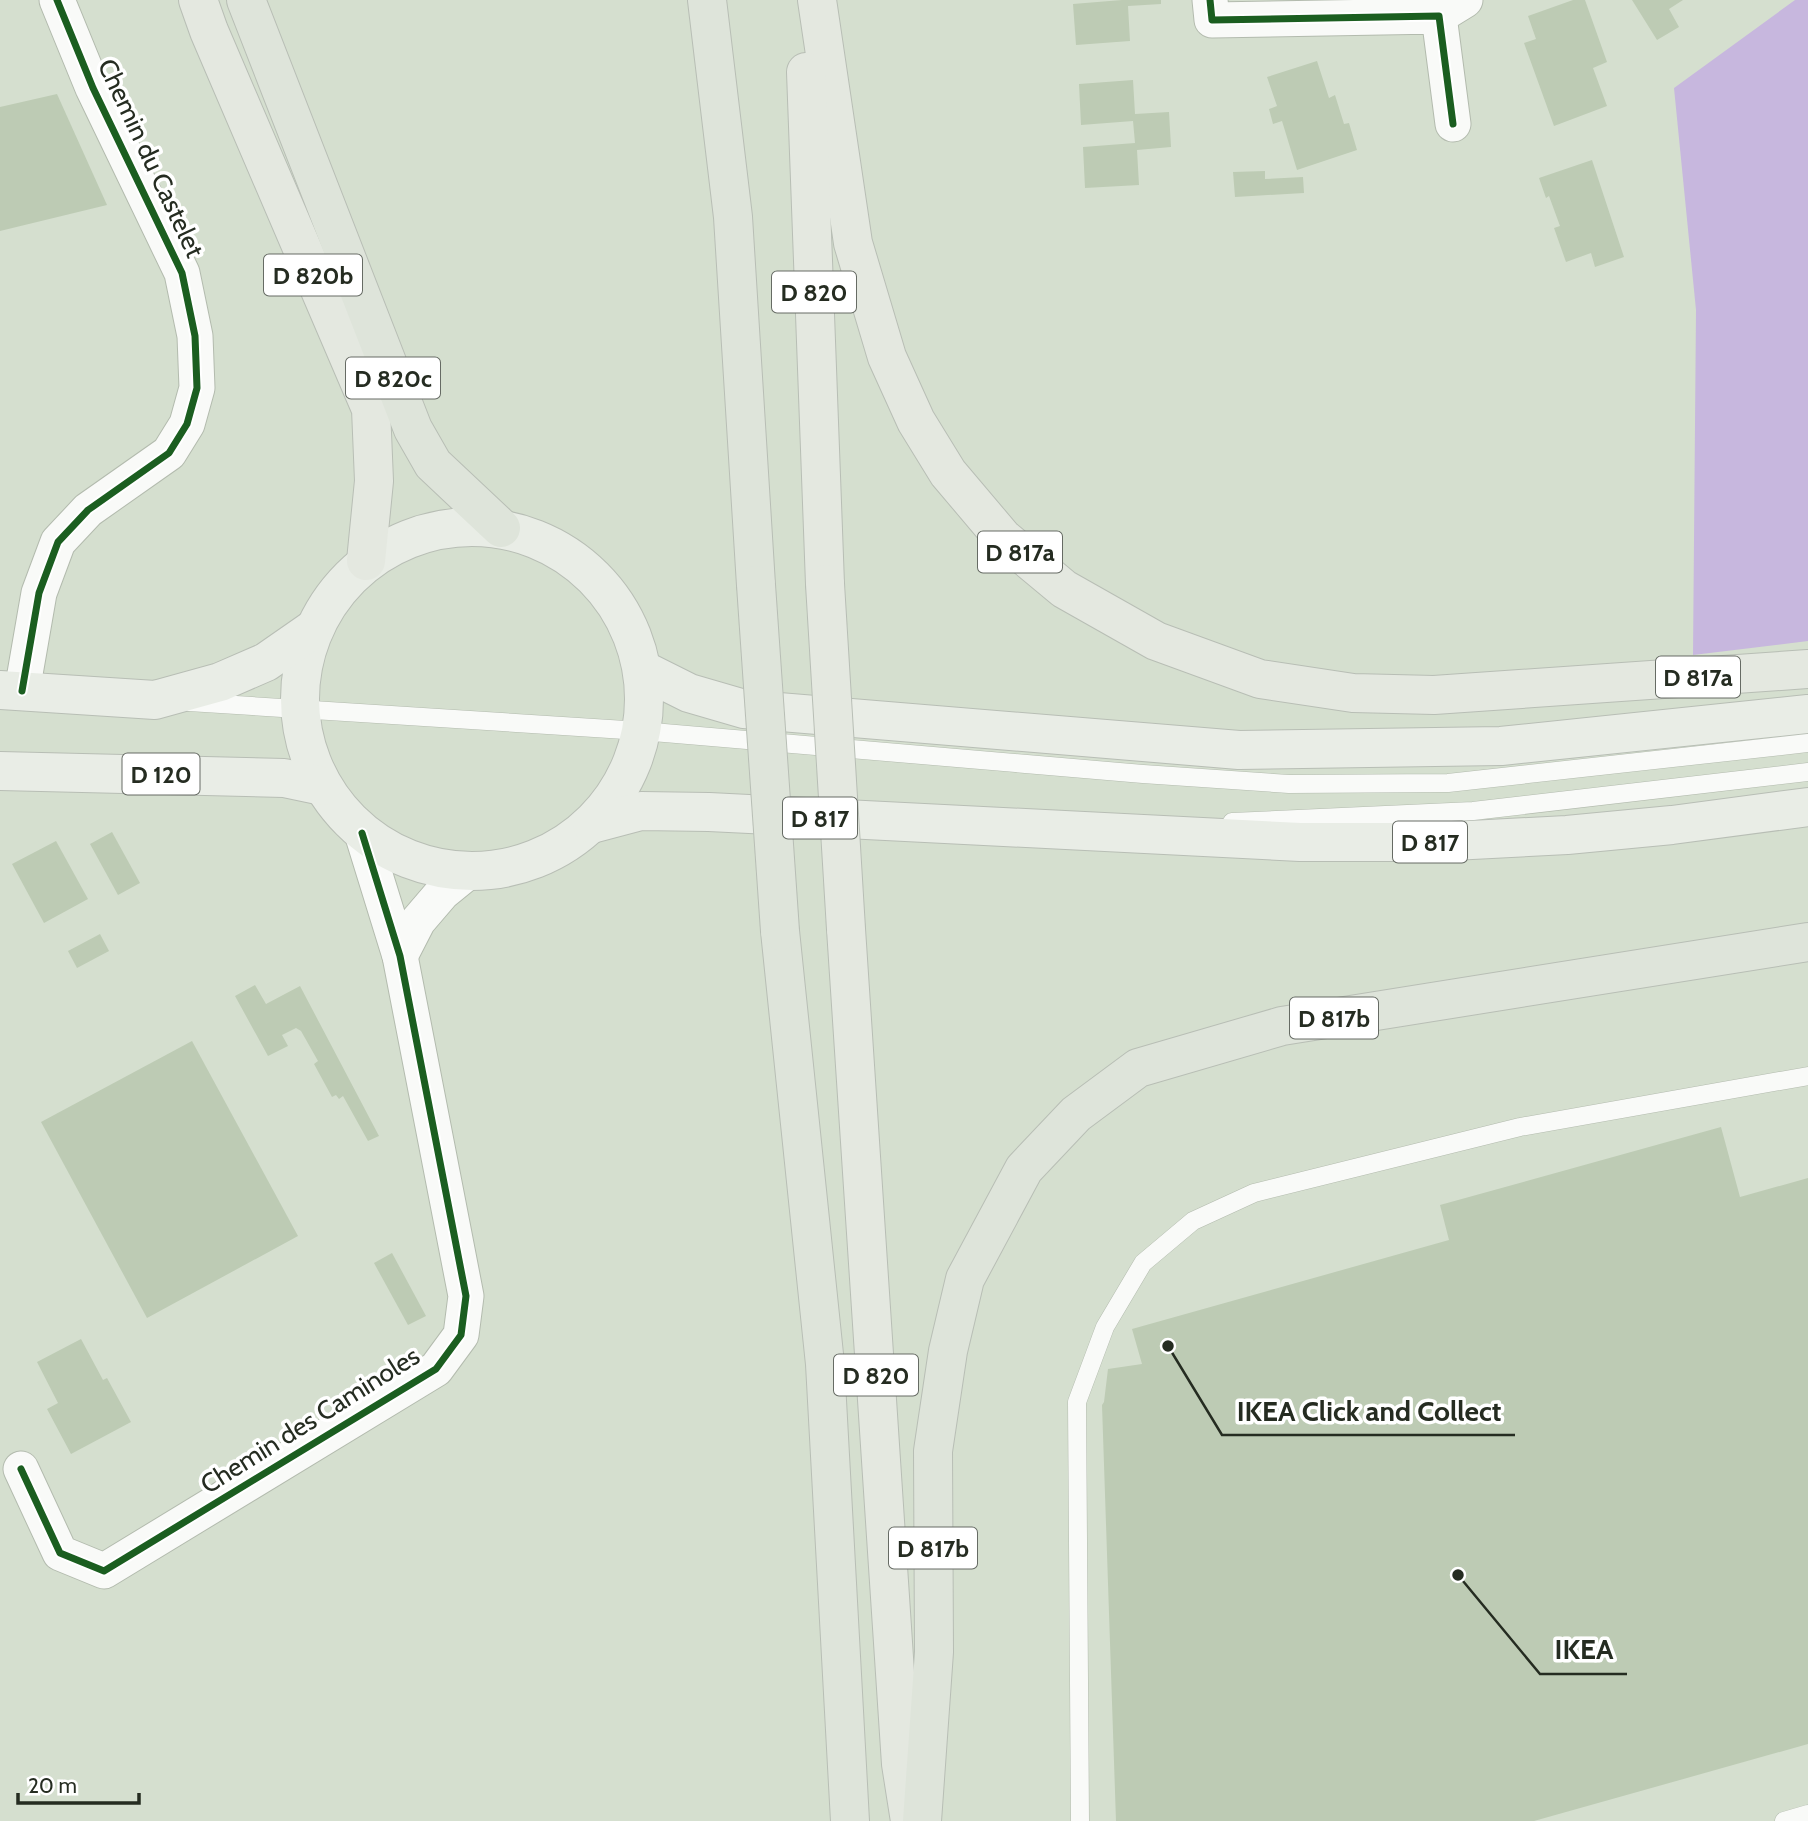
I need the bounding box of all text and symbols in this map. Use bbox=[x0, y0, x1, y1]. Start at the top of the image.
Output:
street label: Chemin du Castelet bbox=[91, 54, 211, 263]
road number: D 820b bbox=[264, 254, 362, 296]
road number: D 820 bbox=[772, 272, 856, 312]
road number: D 820c bbox=[346, 358, 440, 398]
road number: D 817a bbox=[978, 532, 1062, 572]
road number: D 817a bbox=[1656, 656, 1740, 698]
road number: D 120 bbox=[122, 754, 200, 794]
road number: D 817 bbox=[783, 798, 857, 838]
road number: D 817 bbox=[1393, 822, 1467, 862]
road number: D 817b bbox=[1290, 998, 1378, 1038]
street label: Chemin des Caminoles bbox=[195, 1339, 426, 1500]
road number: D 820 bbox=[834, 1354, 918, 1395]
callout: IKEA Click and Collect bbox=[1222, 1386, 1515, 1435]
text: IKEA Click and Collect bbox=[1237, 1394, 1501, 1428]
road number: D 817b bbox=[889, 1528, 977, 1568]
callout: IKEA bbox=[1540, 1625, 1627, 1674]
text: IKEA bbox=[1555, 1632, 1614, 1666]
scale bar bbox=[18, 1762, 138, 1806]
text: 20 m bbox=[28, 1773, 77, 1798]

